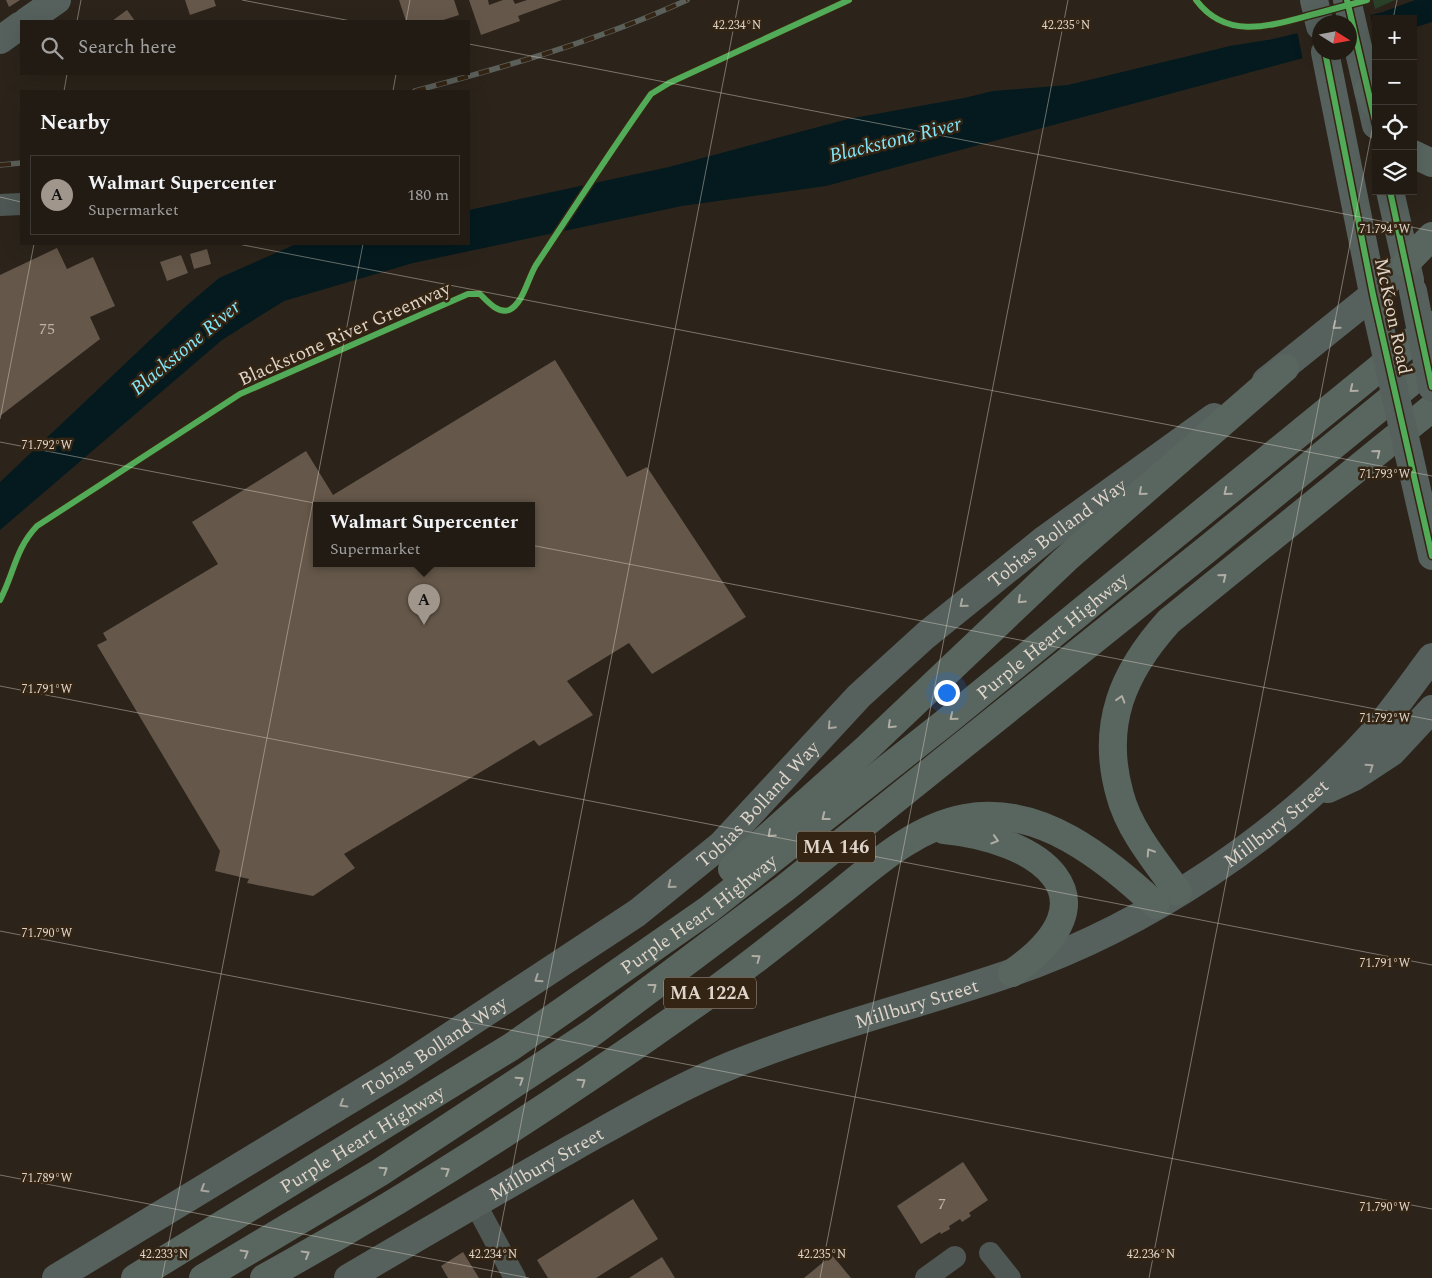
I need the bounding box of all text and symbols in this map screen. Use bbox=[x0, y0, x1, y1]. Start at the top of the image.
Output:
north arrow bbox=[1312, 15, 1357, 60]
map controls bbox=[1372, 15, 1417, 195]
button: + bbox=[1372, 15, 1417, 60]
text: 42.234°N bbox=[713, 16, 761, 35]
text: 42.235°N bbox=[1042, 16, 1090, 35]
search box bbox=[20, 20, 470, 75]
text: Search here bbox=[78, 33, 177, 62]
icon: search bbox=[38, 34, 66, 62]
button: − bbox=[1372, 60, 1417, 105]
button: locate bbox=[1372, 105, 1417, 150]
text: Nearby bbox=[40, 107, 110, 139]
water label: Blackstone River bbox=[826, 109, 966, 171]
button: layers bbox=[1372, 150, 1417, 195]
text: Walmart Supercenter bbox=[88, 169, 276, 198]
text: A bbox=[51, 183, 63, 207]
text: 180 m bbox=[407, 183, 449, 207]
text: Supermarket bbox=[88, 198, 179, 222]
text: 71.794°W bbox=[1360, 220, 1411, 239]
street label: McKeon Road bbox=[1366, 255, 1419, 377]
street label: Blackstone River Greenway bbox=[234, 274, 456, 394]
water label: Blackstone River bbox=[124, 292, 248, 403]
house number: 75 bbox=[39, 317, 55, 341]
one-way arrow bbox=[1333, 321, 1342, 329]
one-way arrow bbox=[1350, 384, 1359, 392]
text: 71.792°W bbox=[22, 436, 73, 455]
one-way arrow bbox=[1371, 449, 1380, 458]
text: 71.793°W bbox=[1360, 465, 1411, 484]
street label: Tobias Bolland Way bbox=[982, 471, 1134, 596]
one-way arrow bbox=[1139, 486, 1148, 495]
one-way arrow bbox=[1224, 486, 1233, 495]
popup bbox=[313, 502, 535, 567]
text: Walmart Supercenter bbox=[330, 508, 518, 537]
text: Supermarket bbox=[330, 537, 421, 561]
street label: Purple Heart Highway bbox=[970, 565, 1136, 708]
one-way arrow bbox=[1218, 574, 1227, 583]
pin: A bbox=[408, 584, 440, 625]
one-way arrow bbox=[1018, 594, 1027, 603]
one-way arrow bbox=[960, 598, 969, 606]
text: 71.791°W bbox=[22, 680, 73, 699]
your location bbox=[934, 680, 960, 706]
one-way arrow bbox=[1115, 695, 1125, 704]
text: 71.792°W bbox=[1360, 709, 1411, 728]
one-way arrow bbox=[949, 711, 958, 720]
one-way arrow bbox=[888, 719, 897, 728]
one-way arrow bbox=[828, 720, 837, 729]
street label: Tobias Bolland Way bbox=[690, 734, 827, 876]
one-way arrow bbox=[1364, 764, 1373, 773]
street label: Millbury Street bbox=[1218, 773, 1336, 876]
one-way arrow bbox=[822, 812, 831, 820]
one-way arrow bbox=[768, 828, 777, 837]
road number: MA 146 bbox=[797, 832, 875, 862]
one-way arrow bbox=[991, 834, 999, 844]
street label: Purple Heart Highway bbox=[615, 847, 785, 983]
one-way arrow bbox=[1147, 848, 1157, 857]
one-way arrow bbox=[668, 880, 677, 888]
text: 71.790°W bbox=[22, 924, 73, 943]
text: 71.791°W bbox=[1360, 954, 1411, 973]
one-way arrow bbox=[751, 955, 761, 964]
one-way arrow bbox=[535, 972, 544, 982]
street label: Millbury Street bbox=[851, 972, 983, 1037]
road number: MA 122A bbox=[664, 978, 756, 1008]
one-way arrow bbox=[647, 984, 657, 993]
street label: Tobias Bolland Way bbox=[357, 989, 514, 1105]
one-way arrow bbox=[514, 1077, 524, 1086]
street label: Purple Heart Highway bbox=[274, 1078, 451, 1202]
one-way arrow bbox=[576, 1079, 586, 1088]
one-way arrow bbox=[339, 1098, 348, 1108]
street label: Millbury Street bbox=[484, 1120, 610, 1209]
one-way arrow bbox=[379, 1167, 388, 1176]
one-way arrow bbox=[440, 1168, 449, 1178]
text: 71.789°W bbox=[22, 1169, 73, 1188]
one-way arrow bbox=[201, 1182, 210, 1192]
house number: 7 bbox=[938, 1192, 946, 1216]
text: 71.790°W bbox=[1360, 1198, 1411, 1217]
text: 42.233°N bbox=[140, 1245, 188, 1264]
text: 42.234°N bbox=[469, 1245, 517, 1264]
text: 42.235°N bbox=[798, 1245, 846, 1264]
text: 42.236°N bbox=[1127, 1245, 1175, 1264]
one-way arrow bbox=[239, 1250, 248, 1260]
one-way arrow bbox=[301, 1251, 310, 1261]

